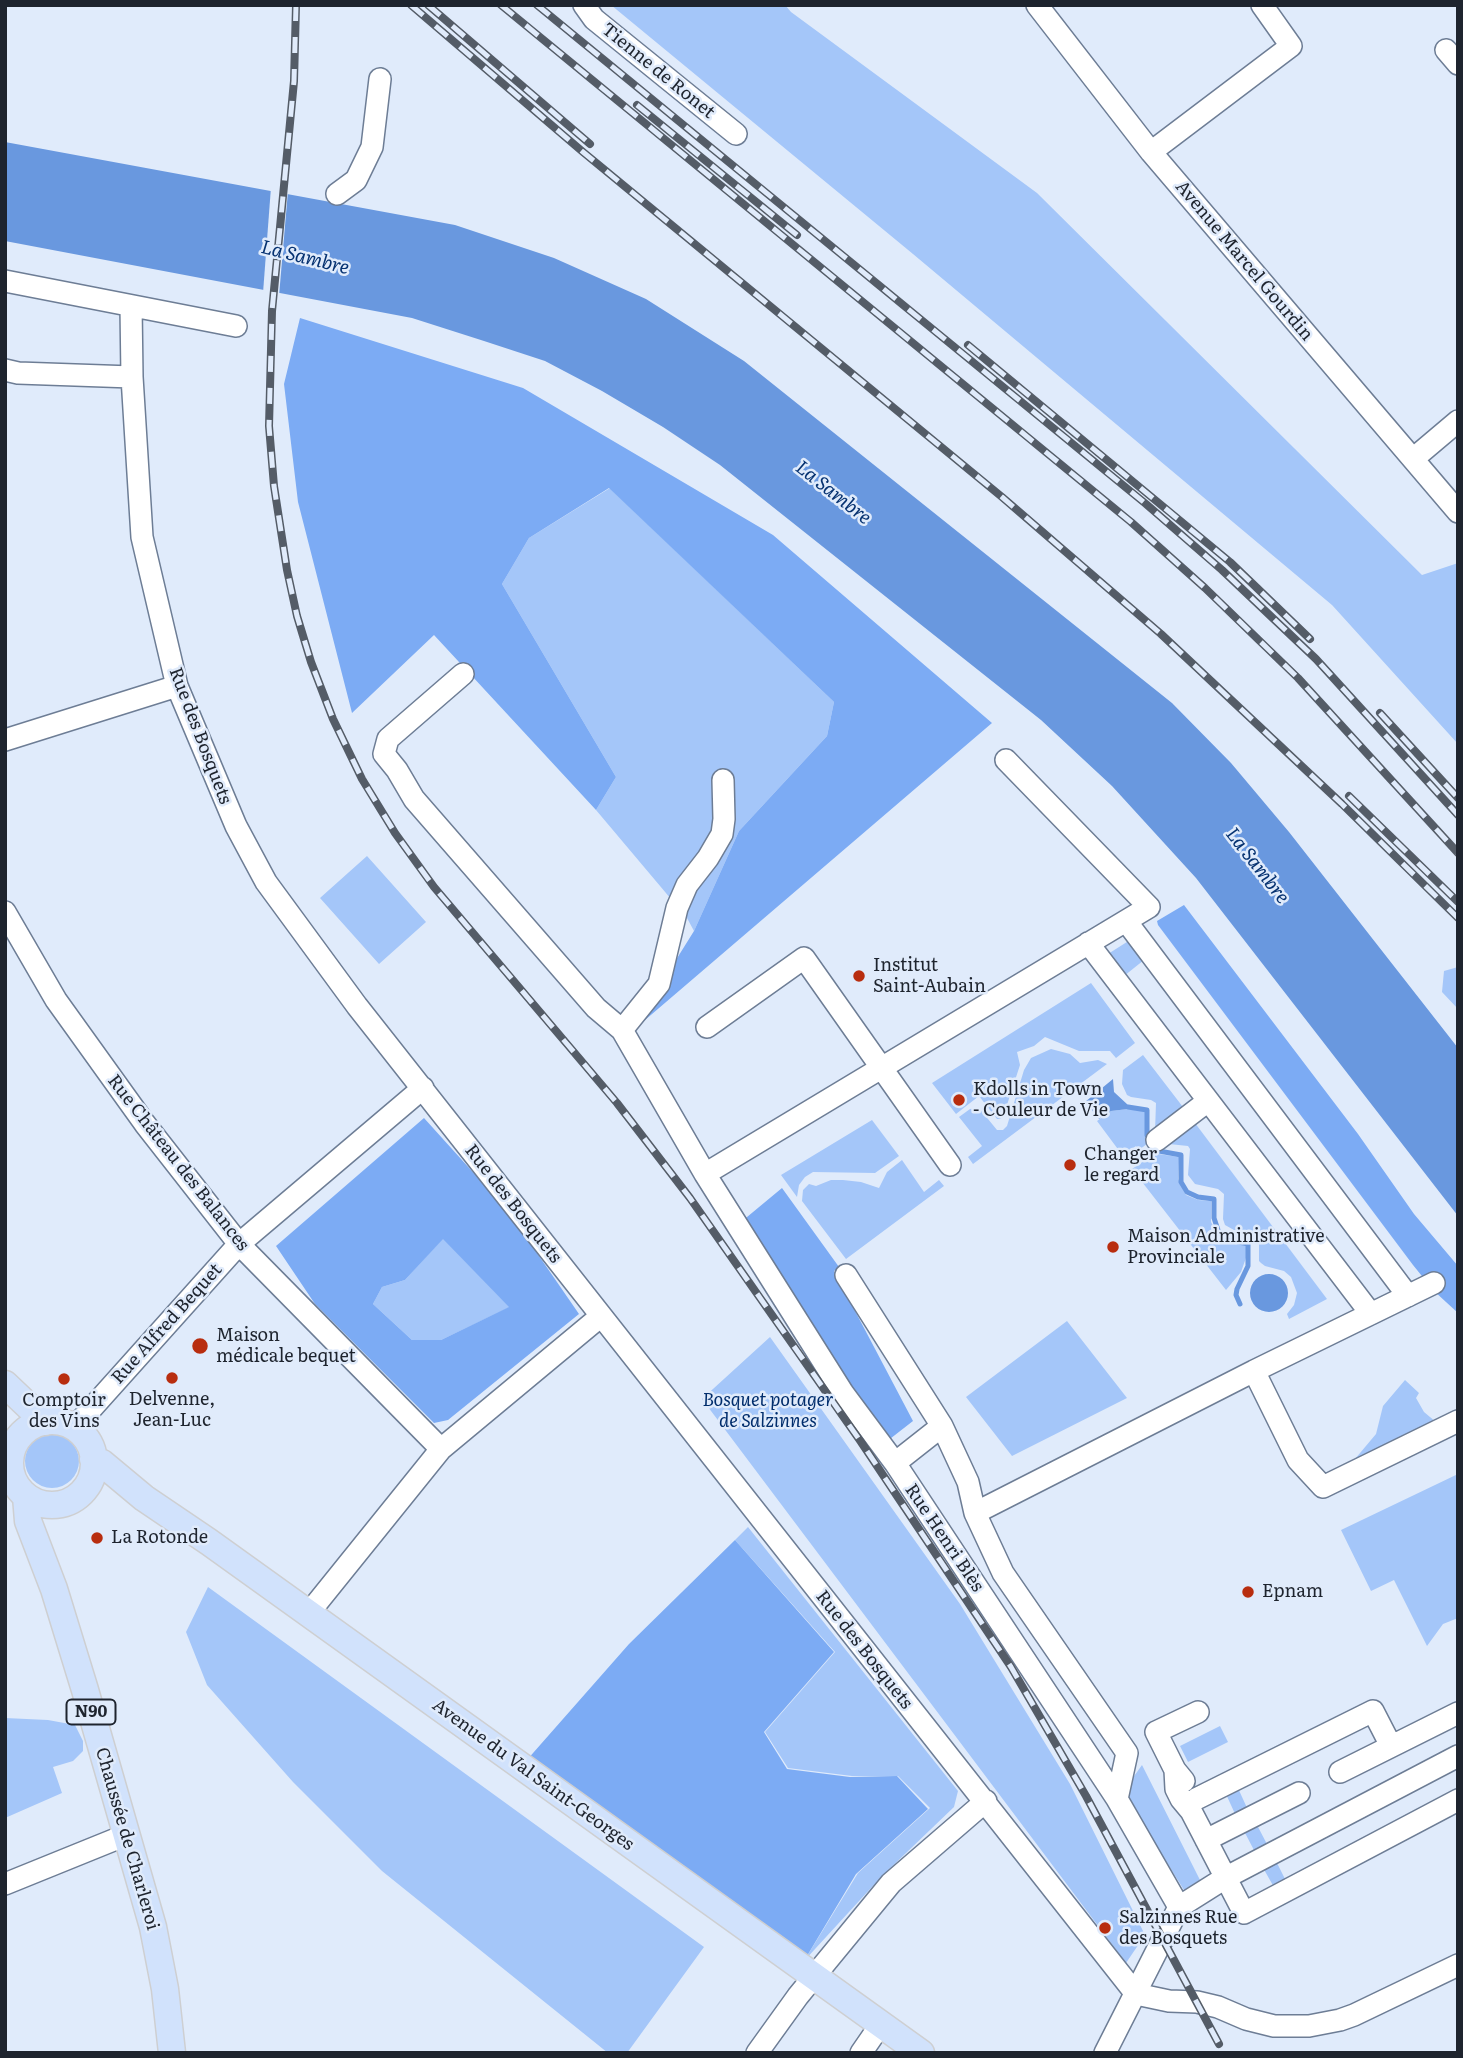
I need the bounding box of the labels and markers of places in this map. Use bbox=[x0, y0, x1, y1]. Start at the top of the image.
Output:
place label: Institut Saint-Aubain bbox=[873, 955, 986, 998]
marker: Institut Saint-Aubain bbox=[851, 968, 867, 984]
place label: Kdolls in Town - Couleur de Vie bbox=[973, 1079, 1108, 1122]
marker: Kdolls in Town - Couleur de Vie bbox=[951, 1092, 967, 1108]
place label: Changer le regard bbox=[1084, 1144, 1159, 1186]
marker: Changer le regard bbox=[1062, 1157, 1078, 1173]
place label: Maison Administrative Provinciale bbox=[1127, 1226, 1325, 1268]
marker: Maison Administrative Provinciale bbox=[1105, 1239, 1121, 1255]
place label: Maison médicale bequet bbox=[216, 1325, 356, 1368]
marker: Maison médicale bequet bbox=[190, 1336, 210, 1356]
marker: Delvenne, Jean-Luc bbox=[164, 1370, 180, 1386]
marker: Comptoir des Vins bbox=[56, 1371, 72, 1387]
place label: Delvenne, Jean-Luc bbox=[129, 1389, 215, 1432]
place label: Comptoir des Vins bbox=[22, 1390, 106, 1432]
place label: La Rotonde bbox=[111, 1527, 208, 1549]
marker: La Rotonde bbox=[89, 1530, 105, 1546]
place label: Epnam bbox=[1262, 1581, 1323, 1603]
marker: Epnam bbox=[1240, 1584, 1256, 1600]
place label: Salzinnes Rue des Bosquets bbox=[1119, 1907, 1237, 1950]
marker: Salzinnes Rue des Bosquets bbox=[1097, 1920, 1113, 1936]

